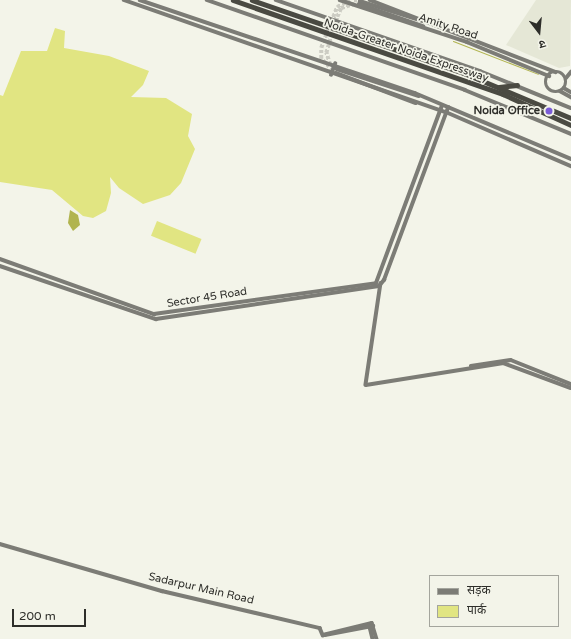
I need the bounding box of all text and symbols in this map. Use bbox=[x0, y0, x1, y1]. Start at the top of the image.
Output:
street label: Amity Road bbox=[417, 11, 479, 43]
north arrow bbox=[519, 12, 559, 52]
street label: Noida-Greater Noida Expressway bbox=[322, 17, 490, 85]
text: उ bbox=[538, 37, 547, 51]
place label: Noida Office bbox=[474, 104, 540, 118]
marker: Noida Office bbox=[543, 105, 555, 117]
street label: Sector 45 Road bbox=[166, 285, 248, 311]
street label: Sadarpur Main Road bbox=[147, 570, 255, 608]
legend bbox=[429, 575, 559, 627]
text: सड़क bbox=[467, 583, 491, 597]
scale bar bbox=[14, 601, 88, 627]
text: पार्क bbox=[467, 603, 486, 617]
text: 200 m bbox=[19, 609, 56, 623]

